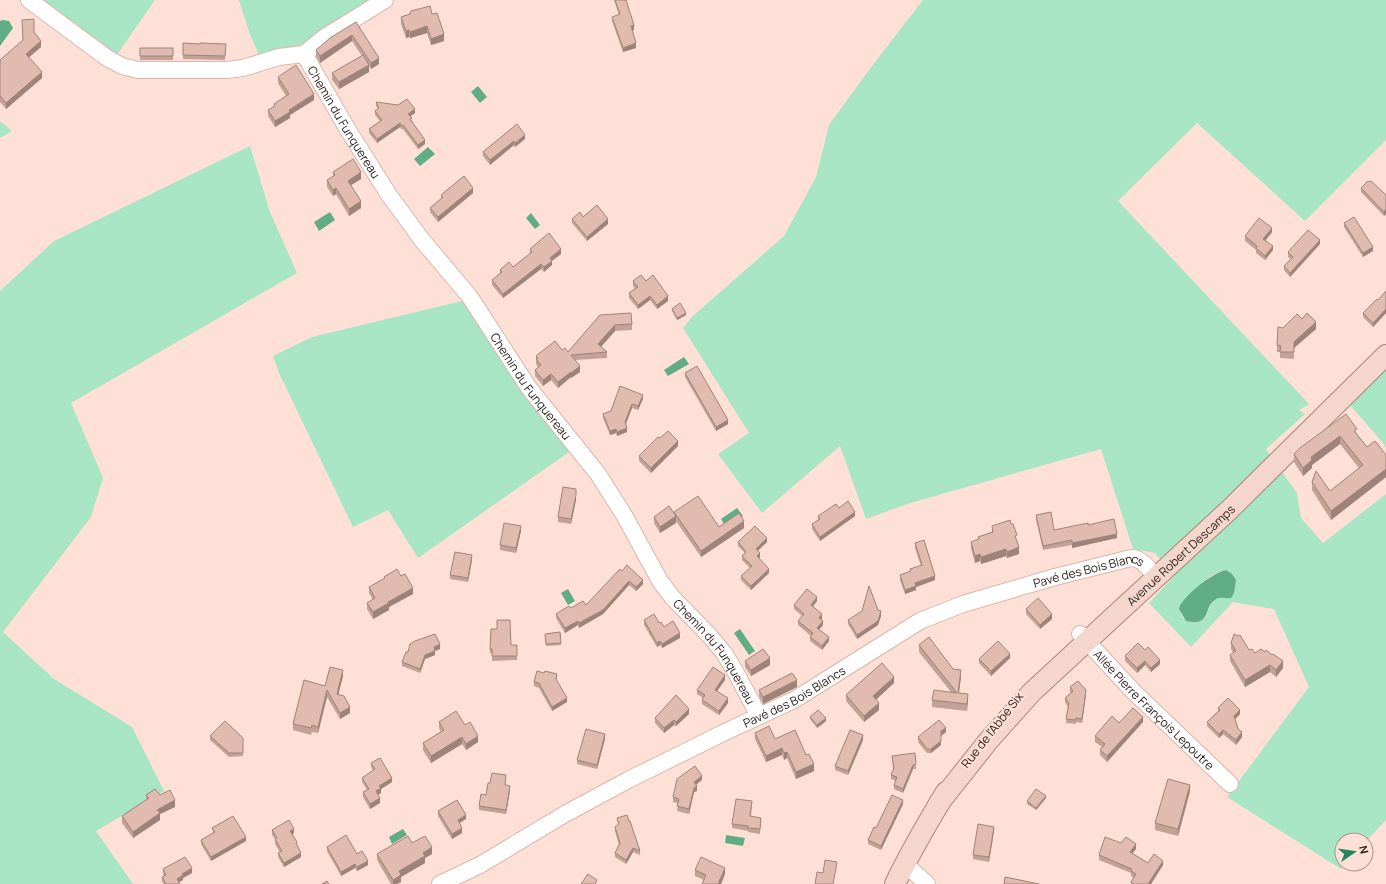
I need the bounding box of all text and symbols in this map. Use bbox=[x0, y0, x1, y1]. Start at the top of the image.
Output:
street label: Chemin du Funquereau bbox=[304, 63, 385, 181]
street label: Chemin du Funquereau bbox=[487, 329, 576, 443]
street label: Avenue Robert Descamps bbox=[1123, 500, 1239, 609]
street label: Pavé des Bois Blancs bbox=[1031, 549, 1148, 591]
street label: Chemin du Funquereau bbox=[670, 595, 760, 707]
street label: Allée Pierre François Lepoutre bbox=[1090, 646, 1218, 773]
street label: Pavé des Bois Blancs bbox=[740, 661, 849, 731]
street label: Rue de l'Abbé Six bbox=[957, 688, 1027, 771]
north arrow bbox=[1334, 832, 1374, 872]
text: N bbox=[1356, 844, 1372, 855]

